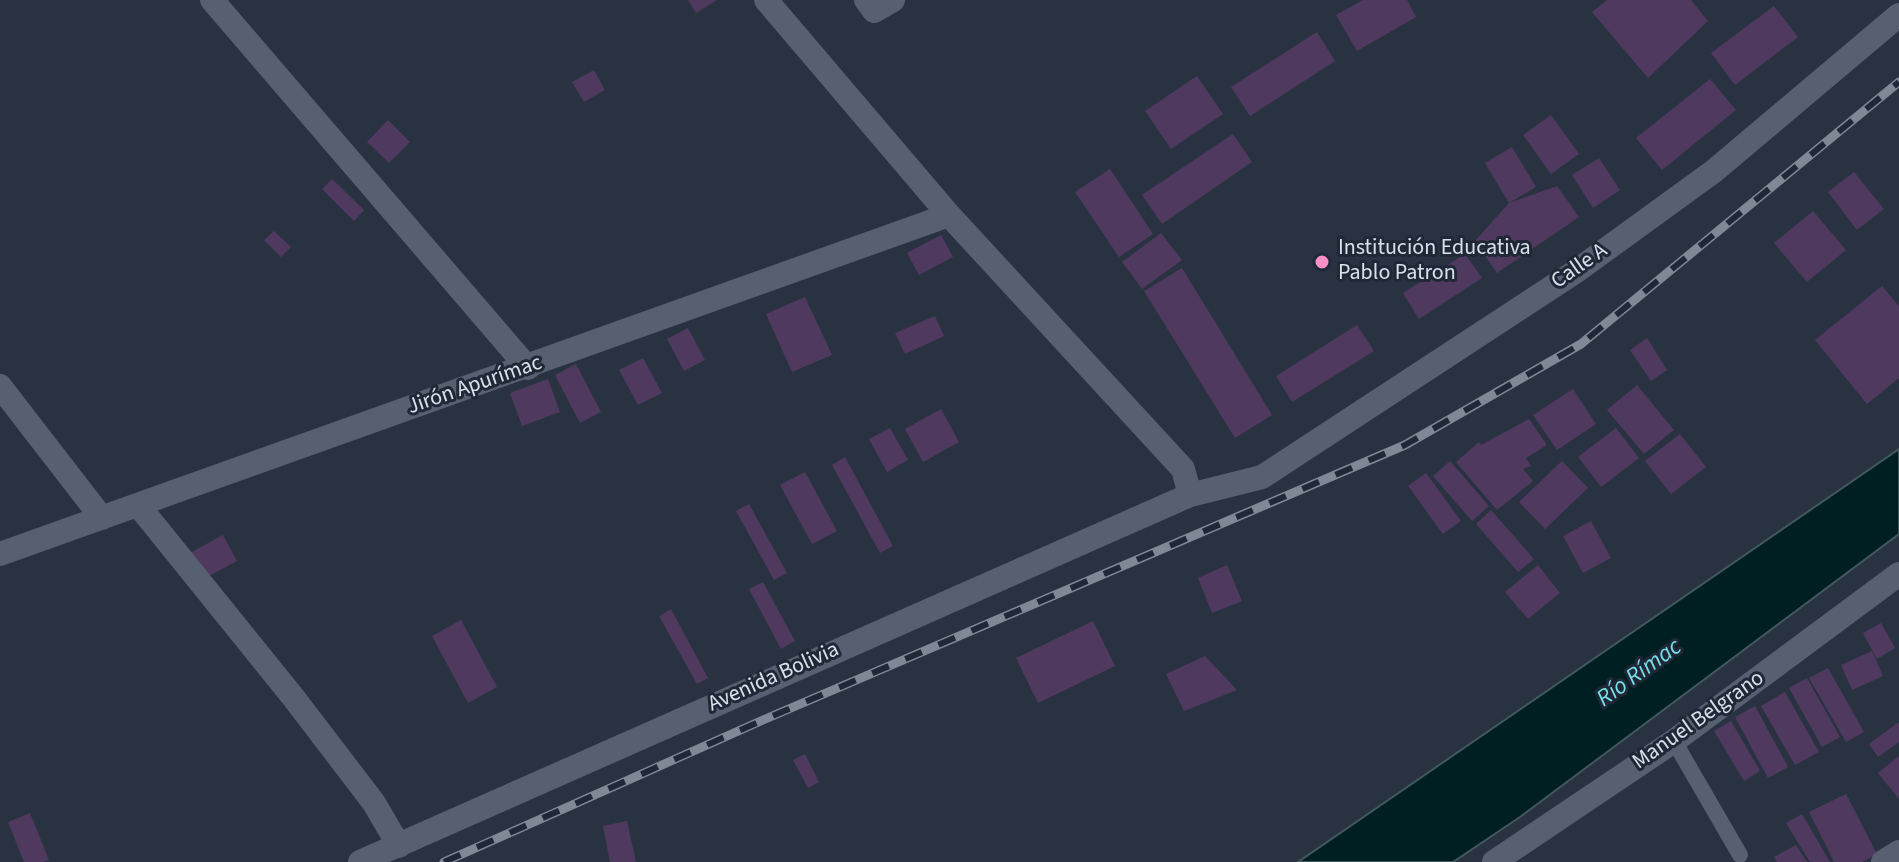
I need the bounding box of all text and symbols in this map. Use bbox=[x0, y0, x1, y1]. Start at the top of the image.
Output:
place label: Institución Educativa Pablo Patron bbox=[1338, 236, 1531, 288]
street label: Calle A bbox=[1547, 238, 1613, 296]
marker: Institución Educativa Pablo Patron bbox=[1313, 253, 1331, 271]
street label: Jirón Apurímac bbox=[404, 351, 546, 421]
water label: Río Rímac bbox=[1592, 634, 1688, 714]
street label: Avenida Bolivia bbox=[704, 637, 844, 719]
street label: Manuel Belgrano bbox=[1628, 666, 1770, 776]

